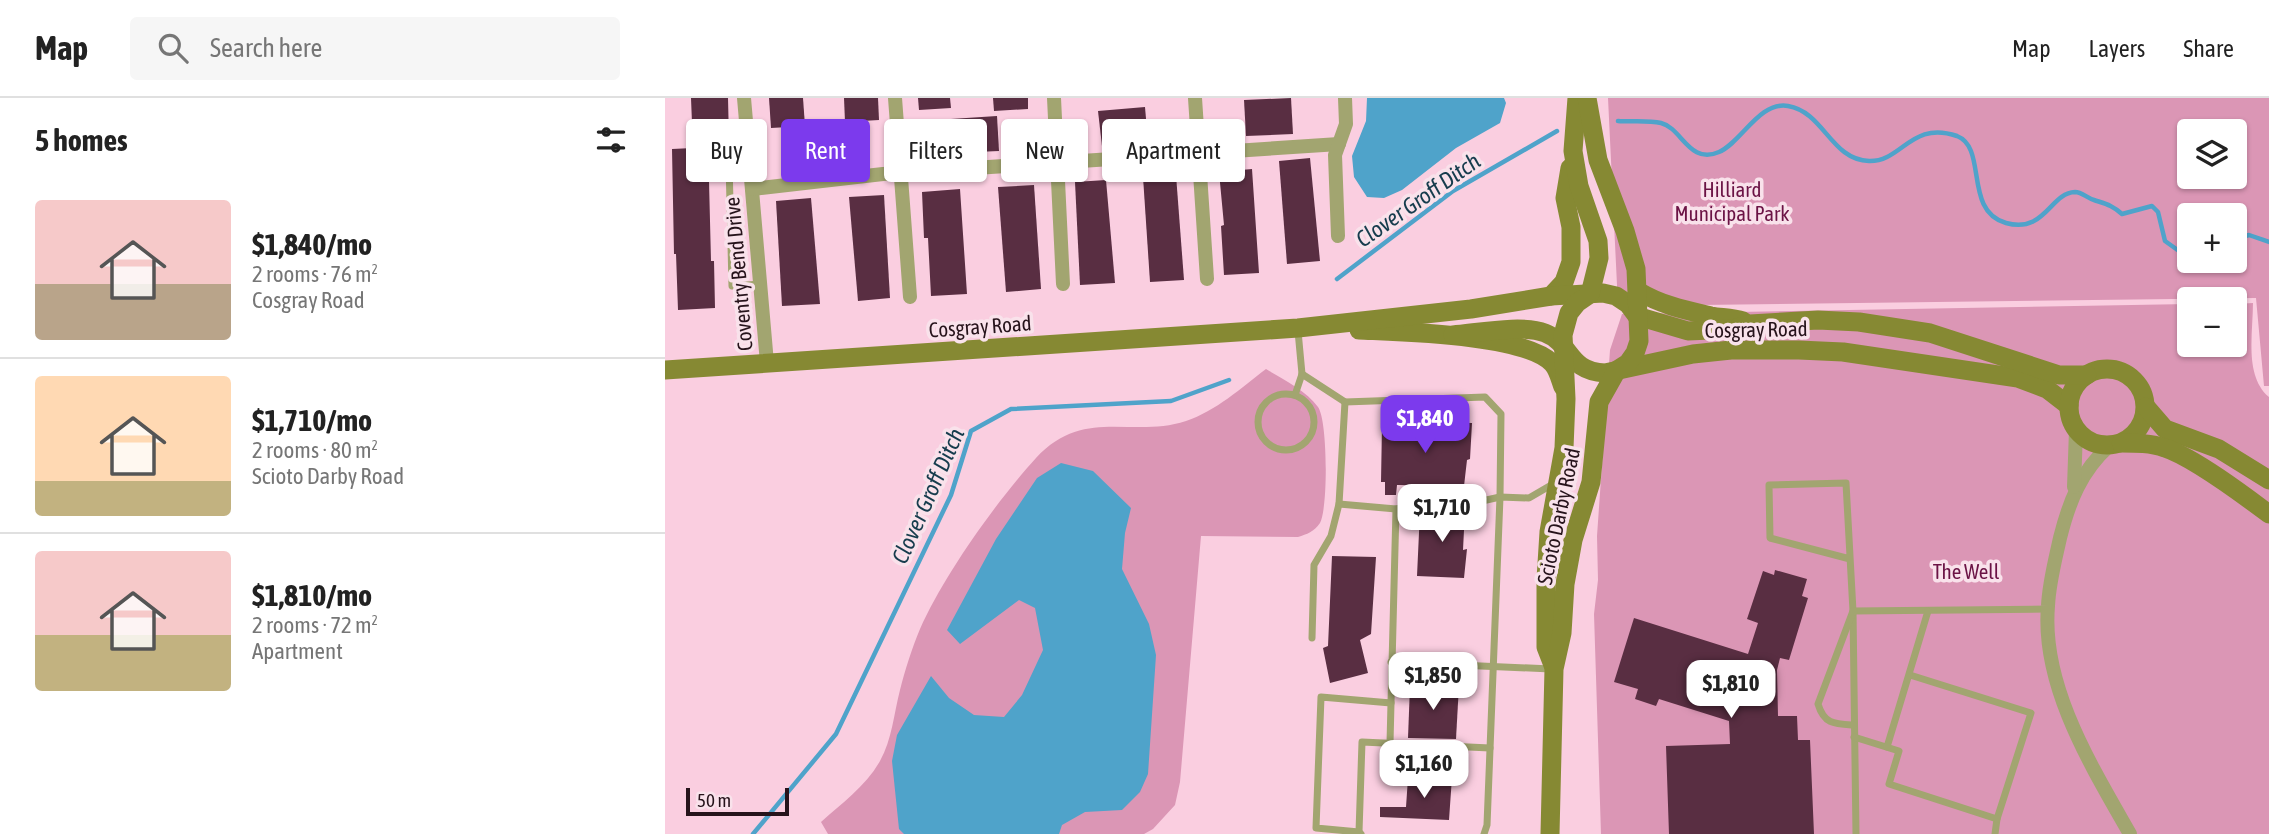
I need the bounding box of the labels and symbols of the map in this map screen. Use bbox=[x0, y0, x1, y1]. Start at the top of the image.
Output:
water label: Clover Groff Ditch bbox=[1351, 148, 1485, 252]
park label: Hilliard Municipal Park bbox=[1674, 177, 1790, 225]
street label: Coventry Bend Drive bbox=[719, 196, 757, 352]
street label: Cosgray Road bbox=[928, 310, 1032, 342]
street label: Cosgray Road bbox=[1704, 316, 1808, 342]
pin: $1,840 bbox=[1368, 396, 1482, 455]
water label: Clover Groff Ditch bbox=[887, 424, 969, 568]
street label: Scioto Darby Road bbox=[1532, 446, 1584, 586]
pin: $1,710 bbox=[1385, 484, 1499, 544]
park label: The Well bbox=[1933, 559, 2000, 583]
pin: $1,850 bbox=[1376, 652, 1490, 712]
pin: $1,810 bbox=[1674, 660, 1788, 720]
pin: $1,160 bbox=[1367, 740, 1481, 800]
scale bar bbox=[686, 785, 789, 817]

